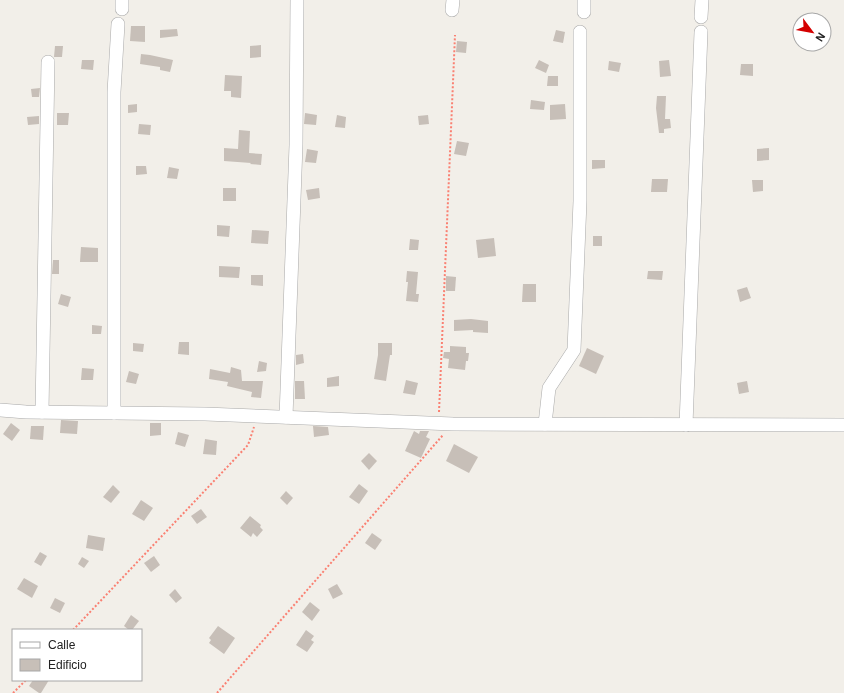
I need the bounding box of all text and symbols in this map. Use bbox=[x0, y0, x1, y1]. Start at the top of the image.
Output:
north arrow bbox=[792, 12, 832, 52]
text: N bbox=[813, 31, 828, 44]
legend bbox=[12, 629, 142, 681]
text: Calle bbox=[48, 638, 76, 652]
text: Edificio bbox=[48, 658, 87, 672]

